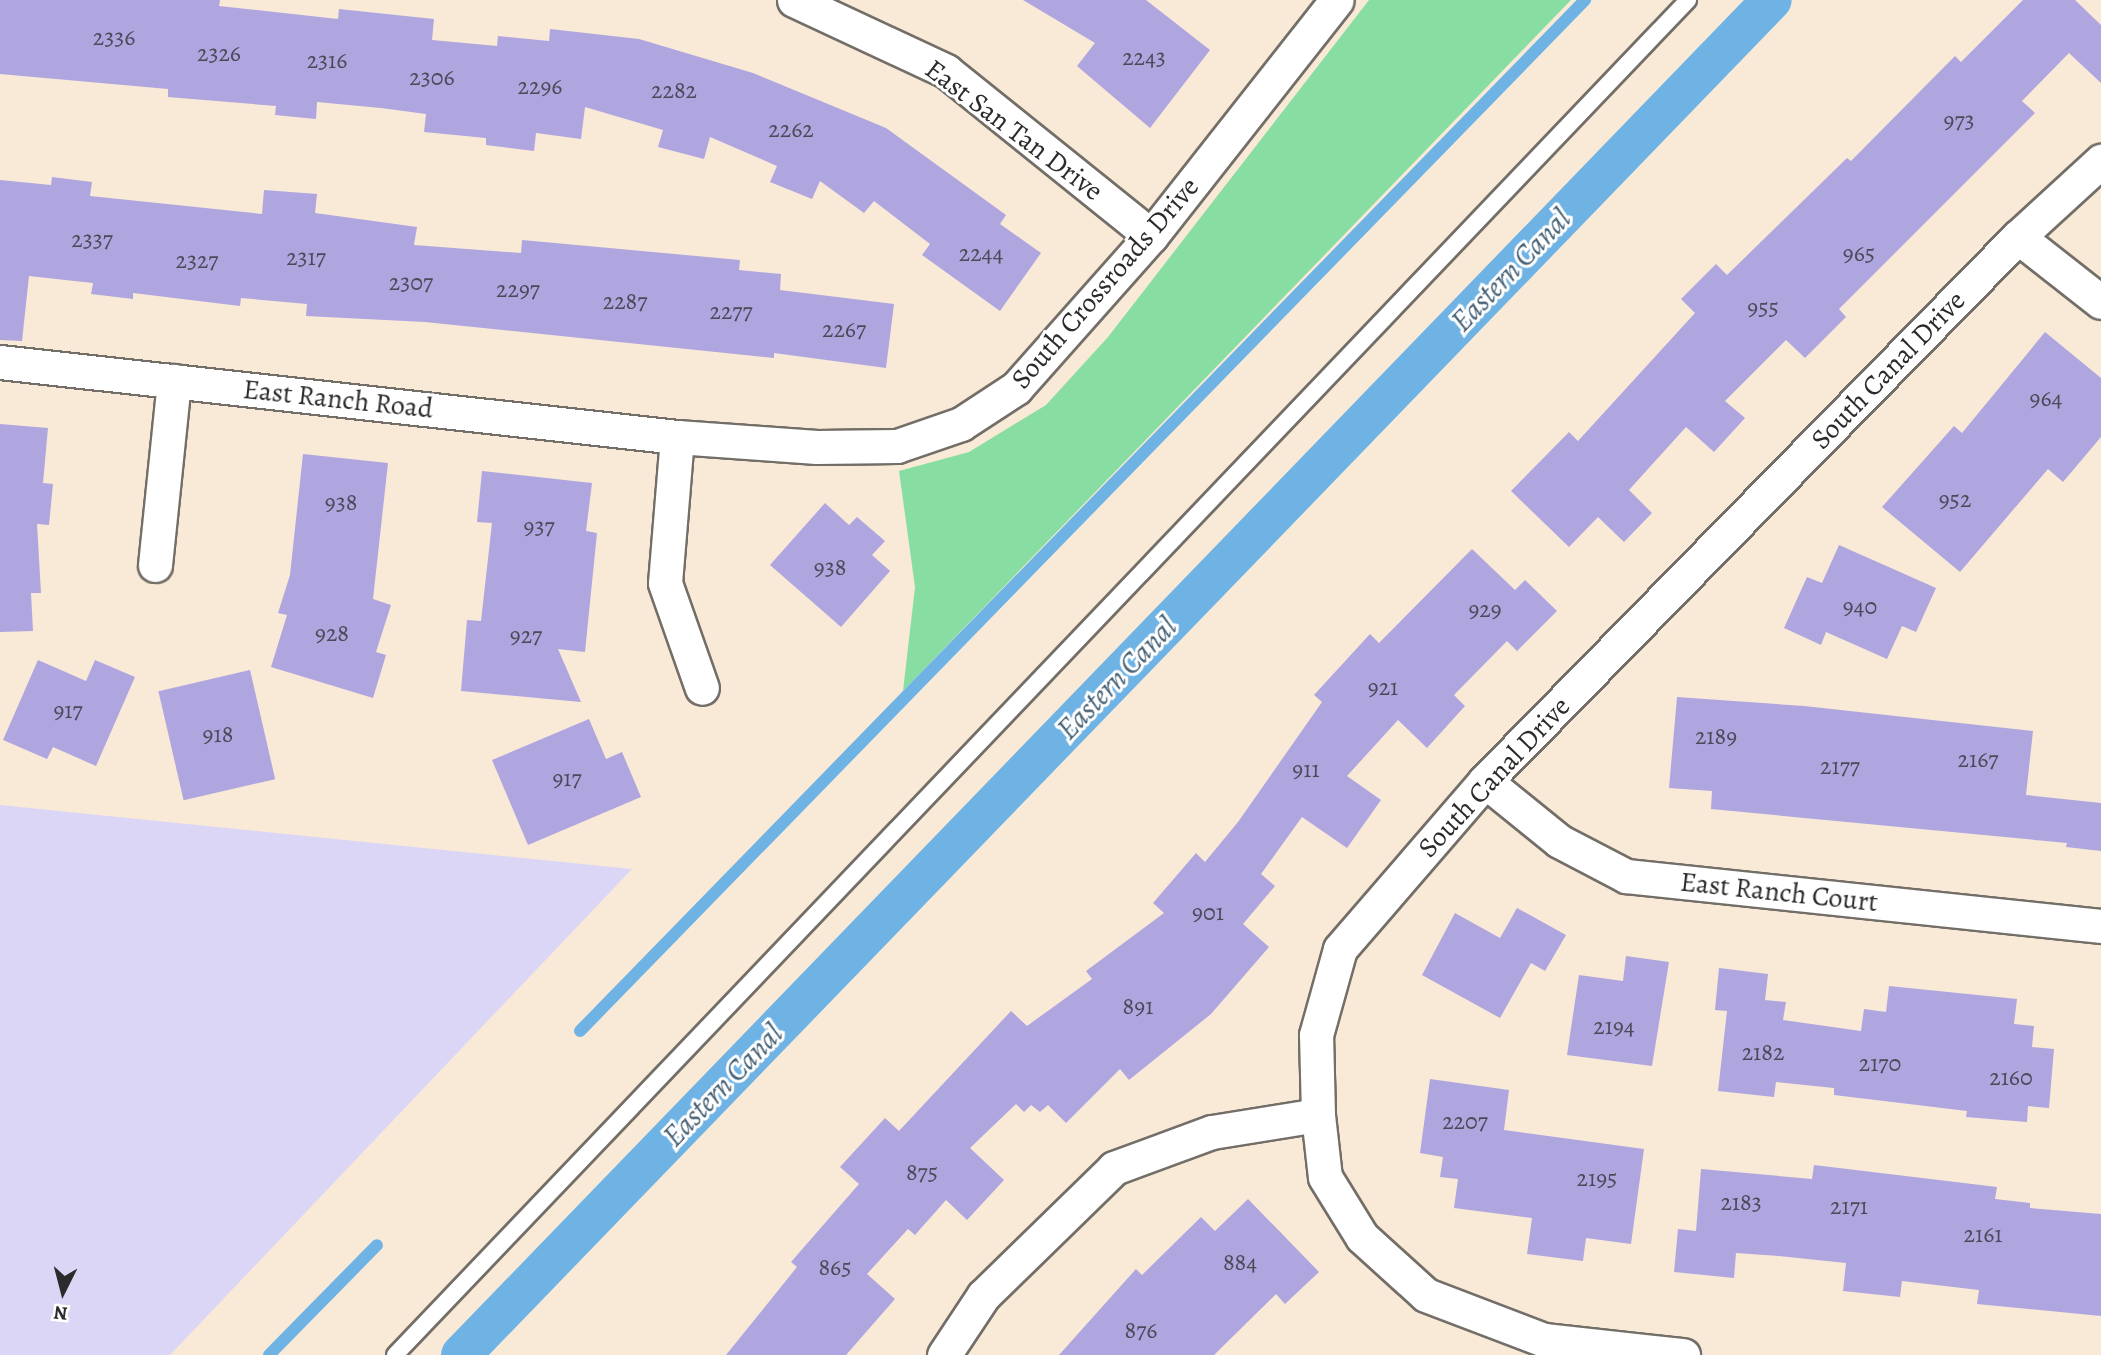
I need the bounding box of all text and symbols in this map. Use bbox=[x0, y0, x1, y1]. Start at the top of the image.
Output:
house number: 2336 bbox=[93, 24, 135, 52]
house number: 2326 bbox=[197, 40, 241, 68]
house number: 2243 bbox=[1122, 44, 1166, 72]
house number: 2316 bbox=[307, 47, 347, 75]
street label: East San Tan Drive bbox=[918, 52, 1110, 208]
house number: 2306 bbox=[409, 64, 455, 92]
house number: 2296 bbox=[518, 73, 562, 101]
house number: 2282 bbox=[651, 77, 697, 105]
house number: 973 bbox=[1944, 107, 1974, 135]
house number: 2262 bbox=[768, 116, 814, 144]
street label: South Crossroads Drive bbox=[1004, 170, 1206, 396]
water label: Eastern Canal bbox=[1443, 201, 1579, 339]
house number: 2337 bbox=[71, 226, 113, 254]
house number: 2244 bbox=[959, 240, 1003, 268]
house number: 965 bbox=[1843, 240, 1875, 268]
house number: 2317 bbox=[286, 244, 326, 272]
house number: 2327 bbox=[176, 247, 218, 275]
house number: 2307 bbox=[389, 269, 433, 297]
house number: 2297 bbox=[496, 276, 540, 304]
street label: South Canal Drive bbox=[1804, 284, 1972, 456]
house number: 2287 bbox=[603, 288, 647, 316]
house number: 955 bbox=[1747, 294, 1779, 322]
house number: 2277 bbox=[710, 298, 752, 326]
house number: 2267 bbox=[822, 316, 866, 344]
street label: East Ranch Road bbox=[241, 372, 435, 426]
house number: 964 bbox=[2030, 385, 2062, 413]
house number: 952 bbox=[1939, 486, 1971, 514]
house number: 938 bbox=[325, 489, 357, 517]
house number: 937 bbox=[524, 513, 554, 541]
house number: 938 bbox=[814, 554, 846, 582]
house number: 940 bbox=[1843, 593, 1877, 621]
house number: 929 bbox=[1468, 596, 1502, 624]
water label: Eastern Canal bbox=[1049, 609, 1185, 747]
house number: 928 bbox=[315, 620, 349, 648]
house number: 927 bbox=[510, 622, 542, 650]
house number: 921 bbox=[1368, 674, 1398, 702]
street label: South Canal Drive bbox=[1411, 690, 1577, 864]
house number: 917 bbox=[53, 697, 83, 725]
house number: 918 bbox=[203, 721, 233, 749]
house number: 2189 bbox=[1695, 723, 1737, 751]
house number: 2167 bbox=[1958, 746, 1998, 774]
house number: 2177 bbox=[1820, 753, 1860, 781]
house number: 911 bbox=[1292, 756, 1320, 784]
house number: 917 bbox=[552, 765, 582, 793]
street label: East Ranch Court bbox=[1679, 865, 1879, 919]
house number: 901 bbox=[1192, 899, 1224, 927]
house number: 891 bbox=[1123, 993, 1153, 1021]
house number: 2194 bbox=[1593, 1013, 1635, 1041]
water label: Eastern Canal bbox=[655, 1016, 791, 1154]
house number: 2182 bbox=[1742, 1039, 1784, 1067]
house number: 2170 bbox=[1859, 1050, 1901, 1078]
house number: 2160 bbox=[1989, 1064, 2033, 1092]
house number: 2207 bbox=[1442, 1108, 1488, 1136]
house number: 875 bbox=[906, 1159, 938, 1187]
house number: 2195 bbox=[1577, 1165, 1617, 1193]
house number: 2183 bbox=[1720, 1189, 1762, 1217]
house number: 2171 bbox=[1830, 1193, 1868, 1221]
house number: 2161 bbox=[1964, 1221, 2002, 1249]
house number: 884 bbox=[1223, 1249, 1257, 1277]
house number: 865 bbox=[818, 1254, 852, 1282]
north arrow bbox=[28, 1257, 98, 1327]
text: N bbox=[53, 1299, 69, 1327]
house number: 876 bbox=[1125, 1317, 1157, 1345]

